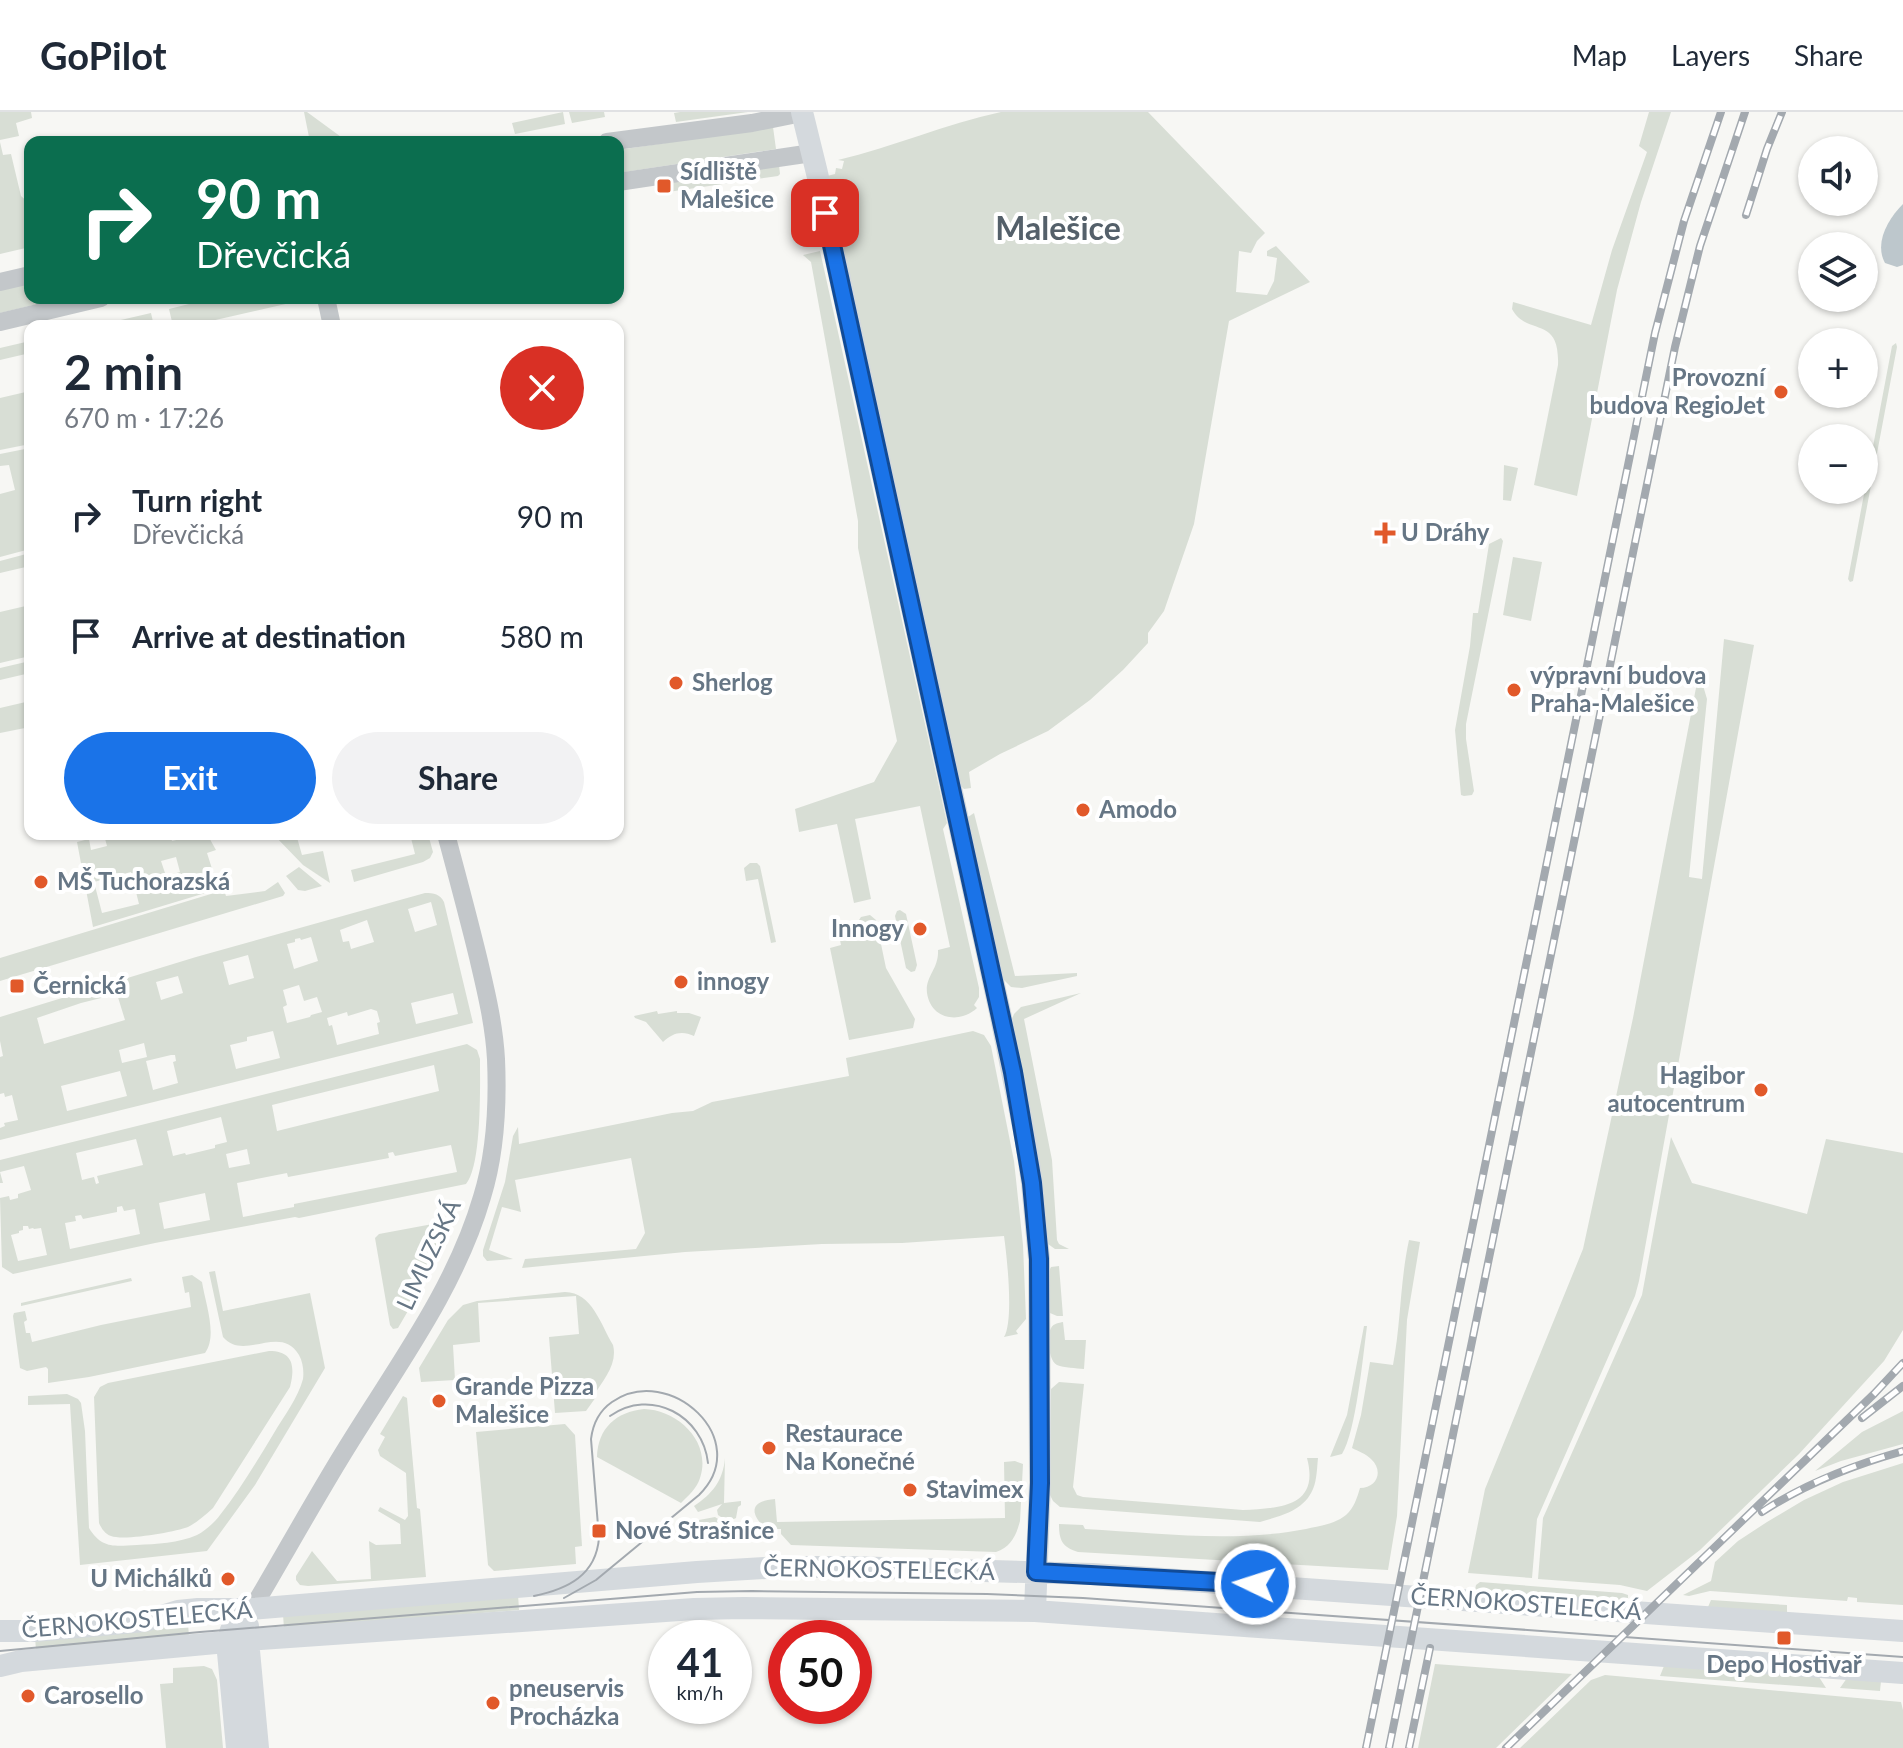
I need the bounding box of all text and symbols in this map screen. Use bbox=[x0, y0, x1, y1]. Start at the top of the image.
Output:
text: GoPilot bbox=[40, 32, 167, 78]
text: Map bbox=[1572, 38, 1627, 72]
text: Layers bbox=[1671, 38, 1750, 72]
text: Share bbox=[1794, 38, 1863, 72]
map controls bbox=[1798, 136, 1878, 504]
button: sound bbox=[1798, 136, 1878, 216]
place label: Sídliště Malešice bbox=[680, 156, 774, 213]
text: 90 m bbox=[196, 164, 321, 231]
icon: right bbox=[64, 168, 168, 272]
marker: Sídliště Malešice bbox=[655, 177, 673, 195]
pin bbox=[791, 179, 859, 247]
icon: arrive bbox=[803, 191, 847, 235]
district label: Malešice bbox=[995, 208, 1121, 247]
text: Dřevčická bbox=[196, 232, 351, 276]
button: layers bbox=[1798, 232, 1878, 312]
button: + bbox=[1798, 328, 1878, 408]
text: 2 min bbox=[64, 343, 183, 400]
button: close bbox=[500, 346, 584, 430]
place label: Provozní budova RegioJet bbox=[1590, 362, 1767, 419]
marker: Provozní budova RegioJet bbox=[1772, 383, 1790, 401]
text: 670 m · 17:26 bbox=[64, 402, 224, 434]
button: − bbox=[1798, 424, 1878, 504]
text: Turn right bbox=[132, 482, 262, 518]
icon: right bbox=[64, 494, 108, 538]
text: 90 m bbox=[517, 498, 584, 534]
place label: U Dráhy bbox=[1401, 517, 1490, 546]
text: Dřevčická bbox=[132, 518, 244, 550]
marker: U Dráhy bbox=[1376, 524, 1394, 542]
icon: arrive bbox=[64, 614, 108, 658]
text: Arrive at destination bbox=[132, 618, 406, 654]
text: 580 m bbox=[499, 618, 584, 654]
place label: výpravní budova Praha-Malešice bbox=[1530, 660, 1707, 717]
place label: Sherlog bbox=[692, 667, 773, 696]
marker: Sherlog bbox=[667, 674, 685, 692]
marker: výpravní budova Praha-Malešice bbox=[1505, 681, 1523, 699]
button: Exit bbox=[64, 732, 316, 824]
button: Share bbox=[332, 732, 584, 824]
place label: Amodo bbox=[1098, 794, 1177, 823]
marker: Amodo bbox=[1074, 801, 1092, 819]
place label: MŠ Tuchorazská bbox=[57, 866, 230, 895]
marker: MŠ Tuchorazská bbox=[32, 873, 50, 891]
place label: Innogy bbox=[831, 913, 904, 942]
marker: Innogy bbox=[911, 920, 929, 938]
place label: innogy bbox=[697, 966, 770, 995]
place label: Černická bbox=[33, 970, 127, 999]
marker: innogy bbox=[672, 973, 690, 991]
marker: Černická bbox=[8, 977, 26, 995]
place label: Hagibor autocentrum bbox=[1608, 1060, 1745, 1117]
marker: Hagibor autocentrum bbox=[1752, 1081, 1770, 1099]
street label: LIMUZSKÁ bbox=[389, 1194, 466, 1314]
place label: Grande Pizza Malešice bbox=[455, 1371, 594, 1428]
marker: Grande Pizza Malešice bbox=[430, 1392, 448, 1410]
place label: Restaurace Na Konečné bbox=[785, 1418, 915, 1475]
marker: Restaurace Na Konečné bbox=[760, 1439, 778, 1457]
place label: Stavimex bbox=[926, 1474, 1024, 1503]
marker: Stavimex bbox=[901, 1481, 919, 1499]
place label: Nové Strašnice bbox=[615, 1515, 775, 1544]
marker: Nové Strašnice bbox=[590, 1522, 608, 1540]
position arrow bbox=[1213, 1542, 1297, 1626]
street label: ČERNOKOSTELECKÁ bbox=[763, 1552, 996, 1585]
place label: U Michálků bbox=[90, 1563, 212, 1592]
marker: U Michálků bbox=[219, 1570, 237, 1588]
street label: ČERNOKOSTELECKÁ bbox=[1410, 1580, 1643, 1625]
street label: ČERNOKOSTELECKÁ bbox=[20, 1594, 254, 1643]
speed limit sign: 50 bbox=[768, 1620, 872, 1724]
marker: Depo Hostivař bbox=[1775, 1629, 1793, 1647]
text: 41 bbox=[677, 1638, 723, 1686]
place label: Depo Hostivař bbox=[1706, 1649, 1863, 1678]
place label: pneuservis Procházka bbox=[509, 1673, 624, 1730]
place label: Carosello bbox=[44, 1680, 144, 1709]
text: km/h bbox=[677, 1680, 723, 1704]
marker: Carosello bbox=[19, 1687, 37, 1705]
marker: pneuservis Procházka bbox=[484, 1694, 502, 1712]

